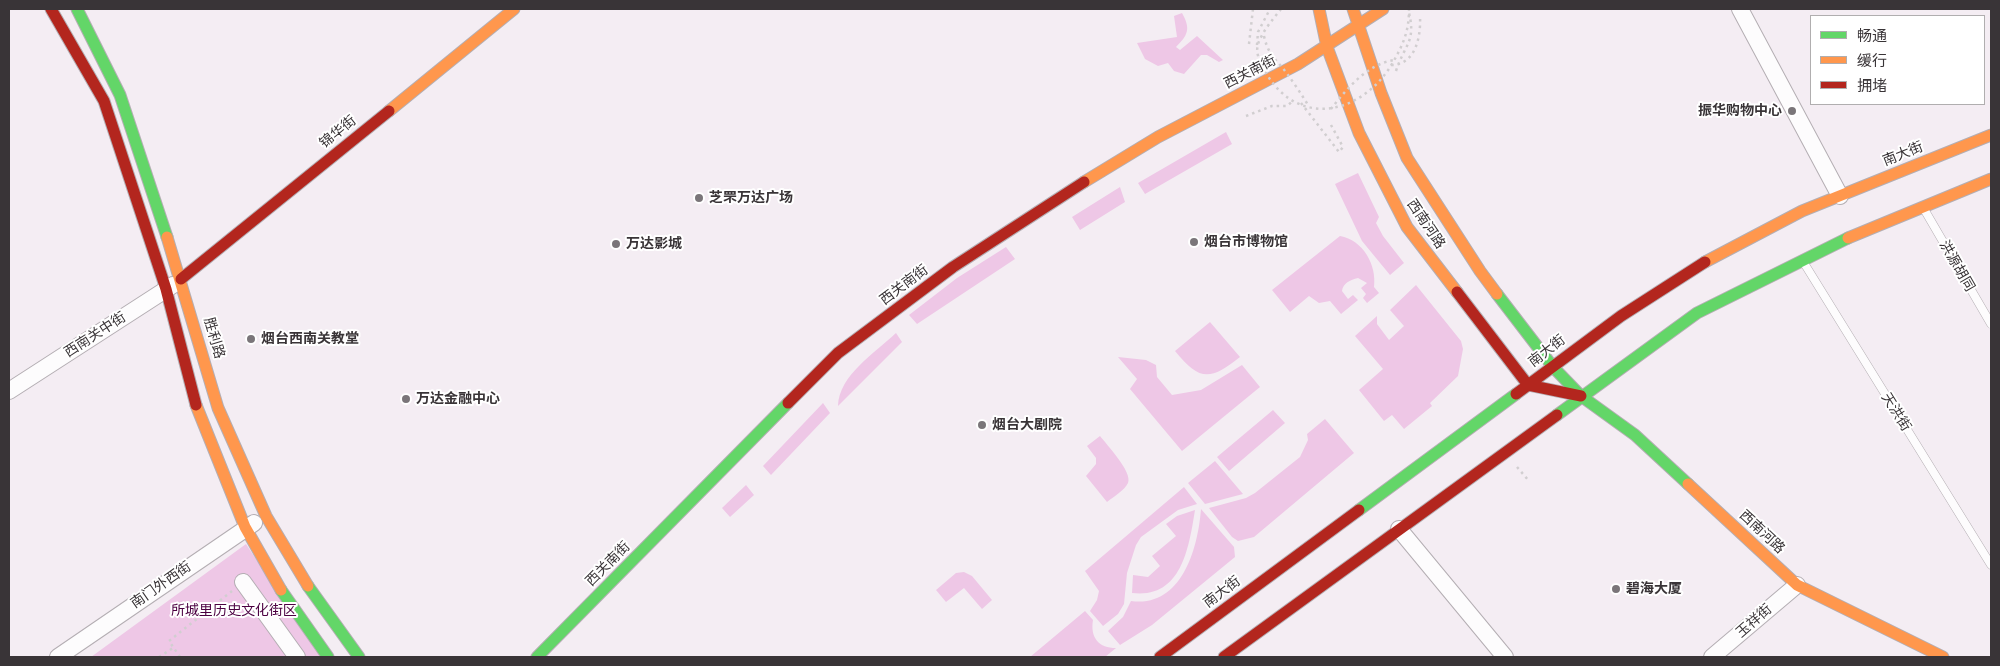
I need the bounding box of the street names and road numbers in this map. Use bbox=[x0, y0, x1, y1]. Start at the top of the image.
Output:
street label: 西关南街 bbox=[1221, 52, 1279, 92]
street label: 锦华街 bbox=[316, 112, 360, 152]
street label: 南大街 bbox=[1880, 138, 1926, 170]
street label: 西南河路 bbox=[1403, 196, 1449, 252]
street label: 洪源胡同 bbox=[1936, 238, 1978, 294]
street label: 西关南街 bbox=[877, 261, 931, 309]
street label: 西南关中街 bbox=[61, 309, 129, 361]
street label: 胜利路 bbox=[200, 315, 228, 361]
street label: 南大街 bbox=[1525, 331, 1569, 371]
street label: 天洪街 bbox=[1878, 390, 1914, 434]
street label: 西南河路 bbox=[1736, 507, 1788, 557]
street label: 西关南街 bbox=[582, 538, 634, 590]
street label: 南门外西街 bbox=[128, 558, 194, 612]
street label: 南大街 bbox=[1200, 573, 1244, 611]
street label: 玉祥街 bbox=[1733, 601, 1775, 641]

